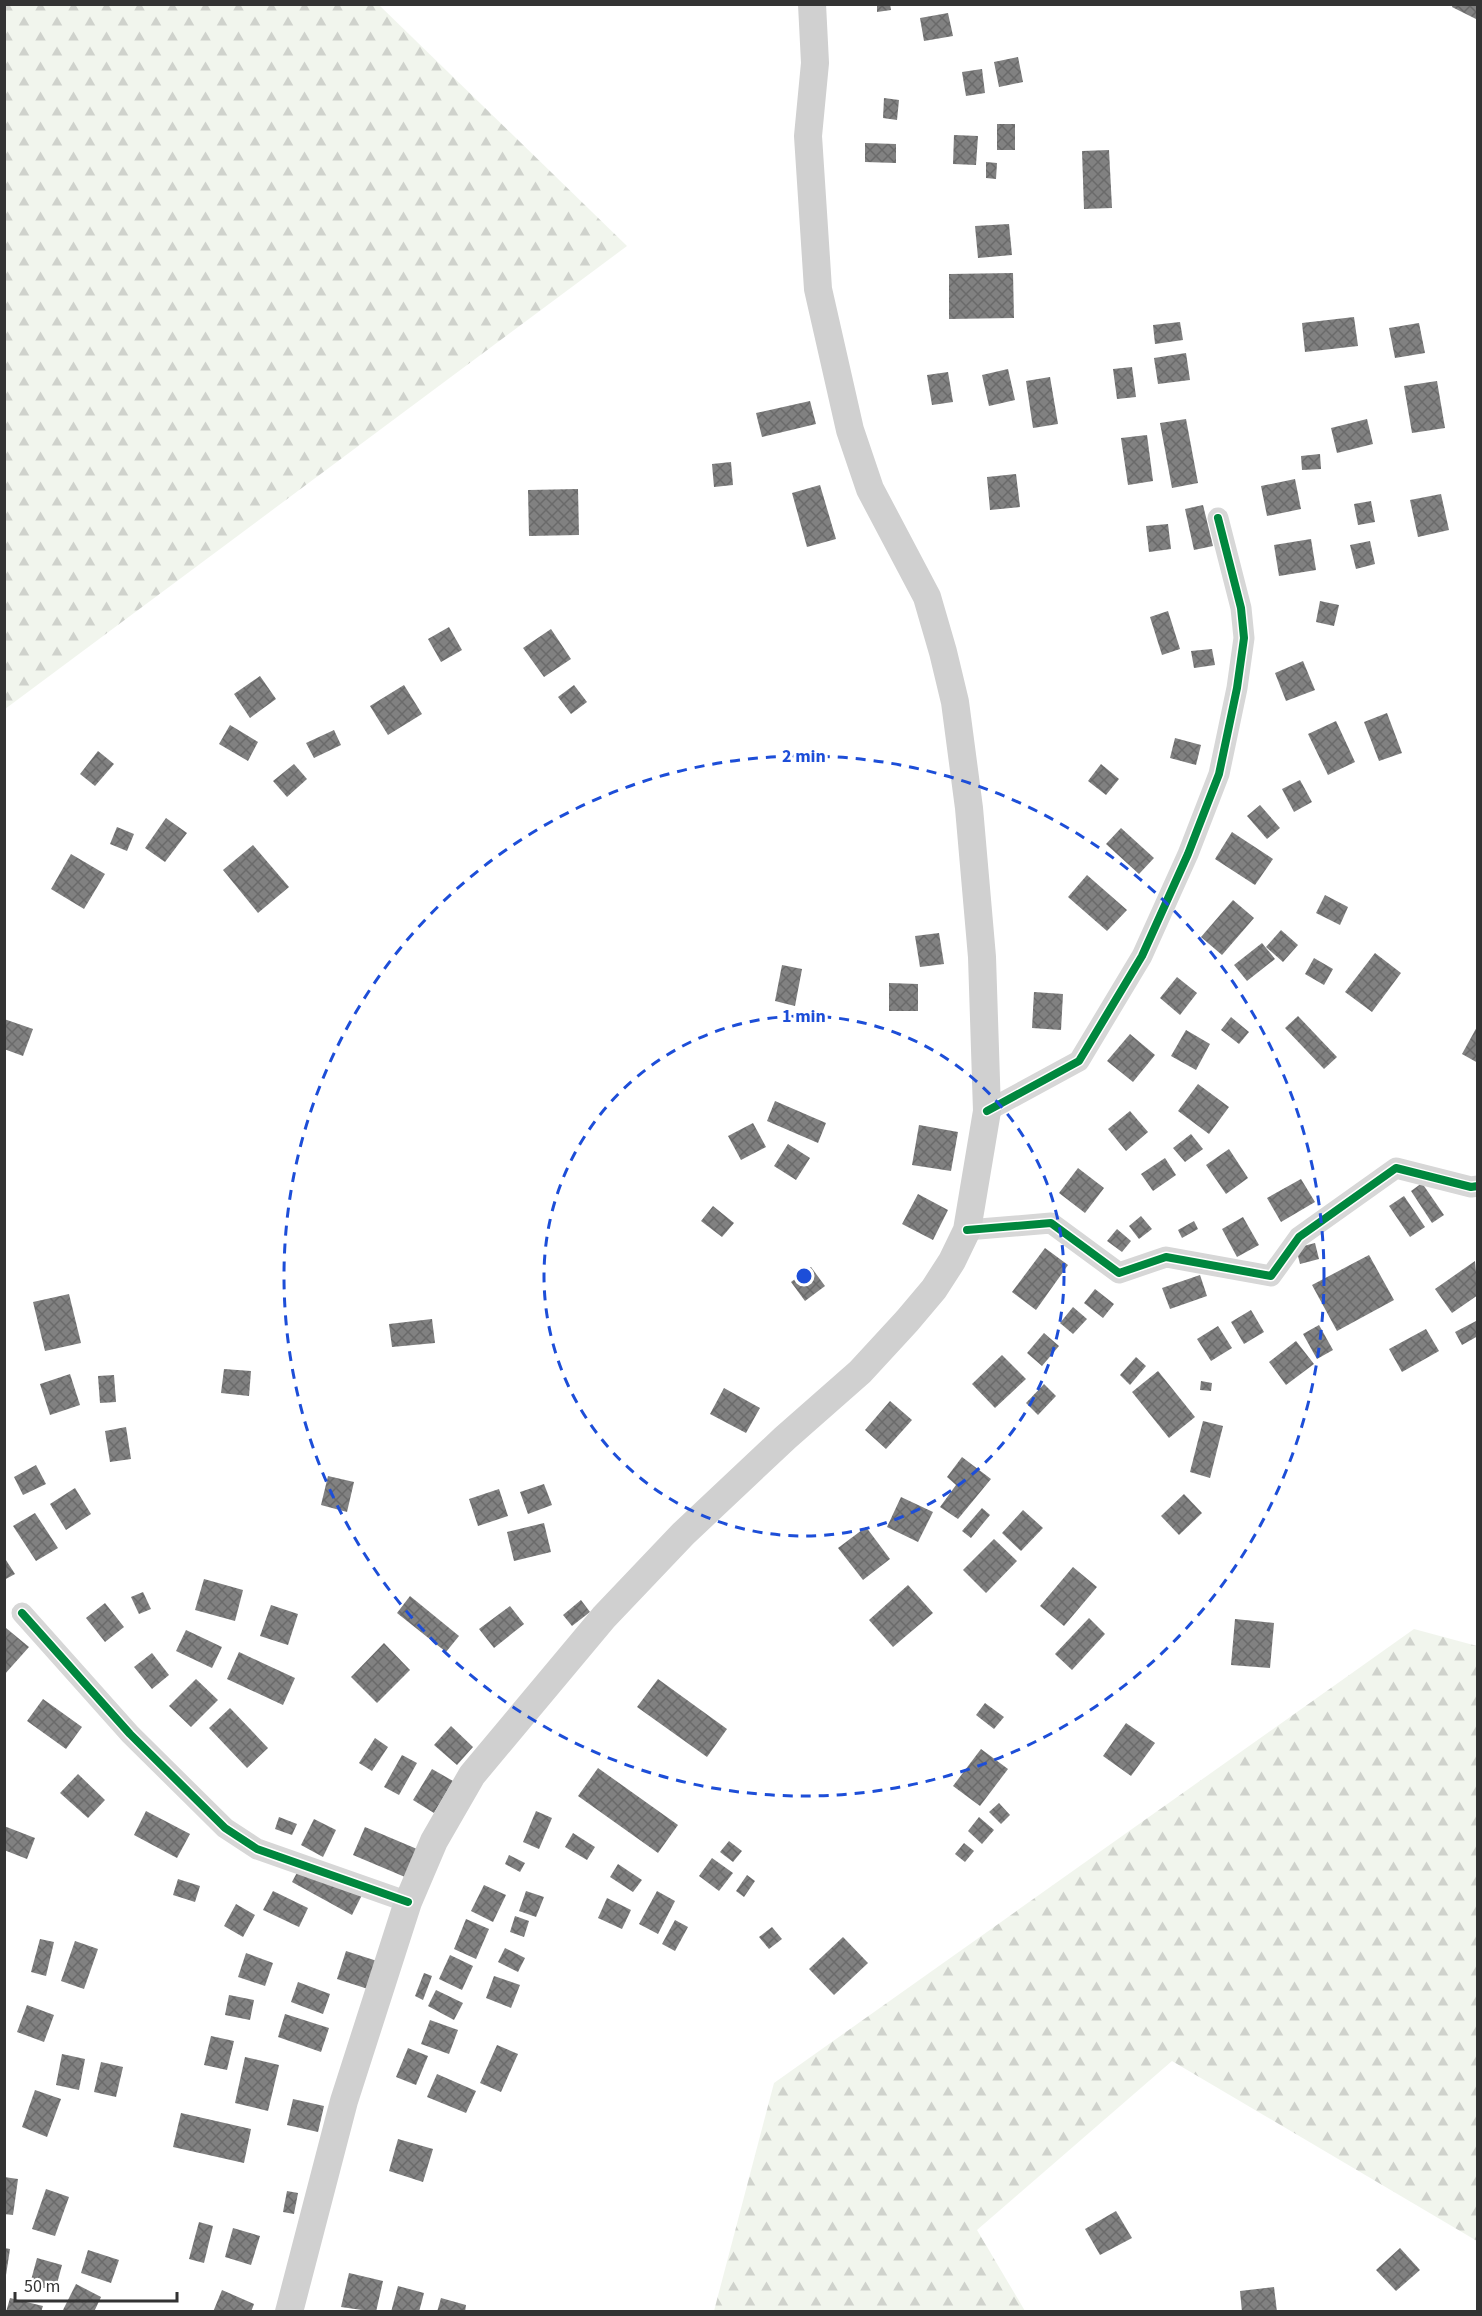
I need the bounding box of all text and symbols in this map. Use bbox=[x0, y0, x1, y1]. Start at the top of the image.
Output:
text: 2 min bbox=[782, 744, 826, 769]
text: 1 min bbox=[782, 1004, 826, 1029]
centre of rings bbox=[794, 1266, 814, 1286]
scale bar bbox=[15, 2265, 177, 2303]
text: 50 m bbox=[24, 2274, 60, 2299]

